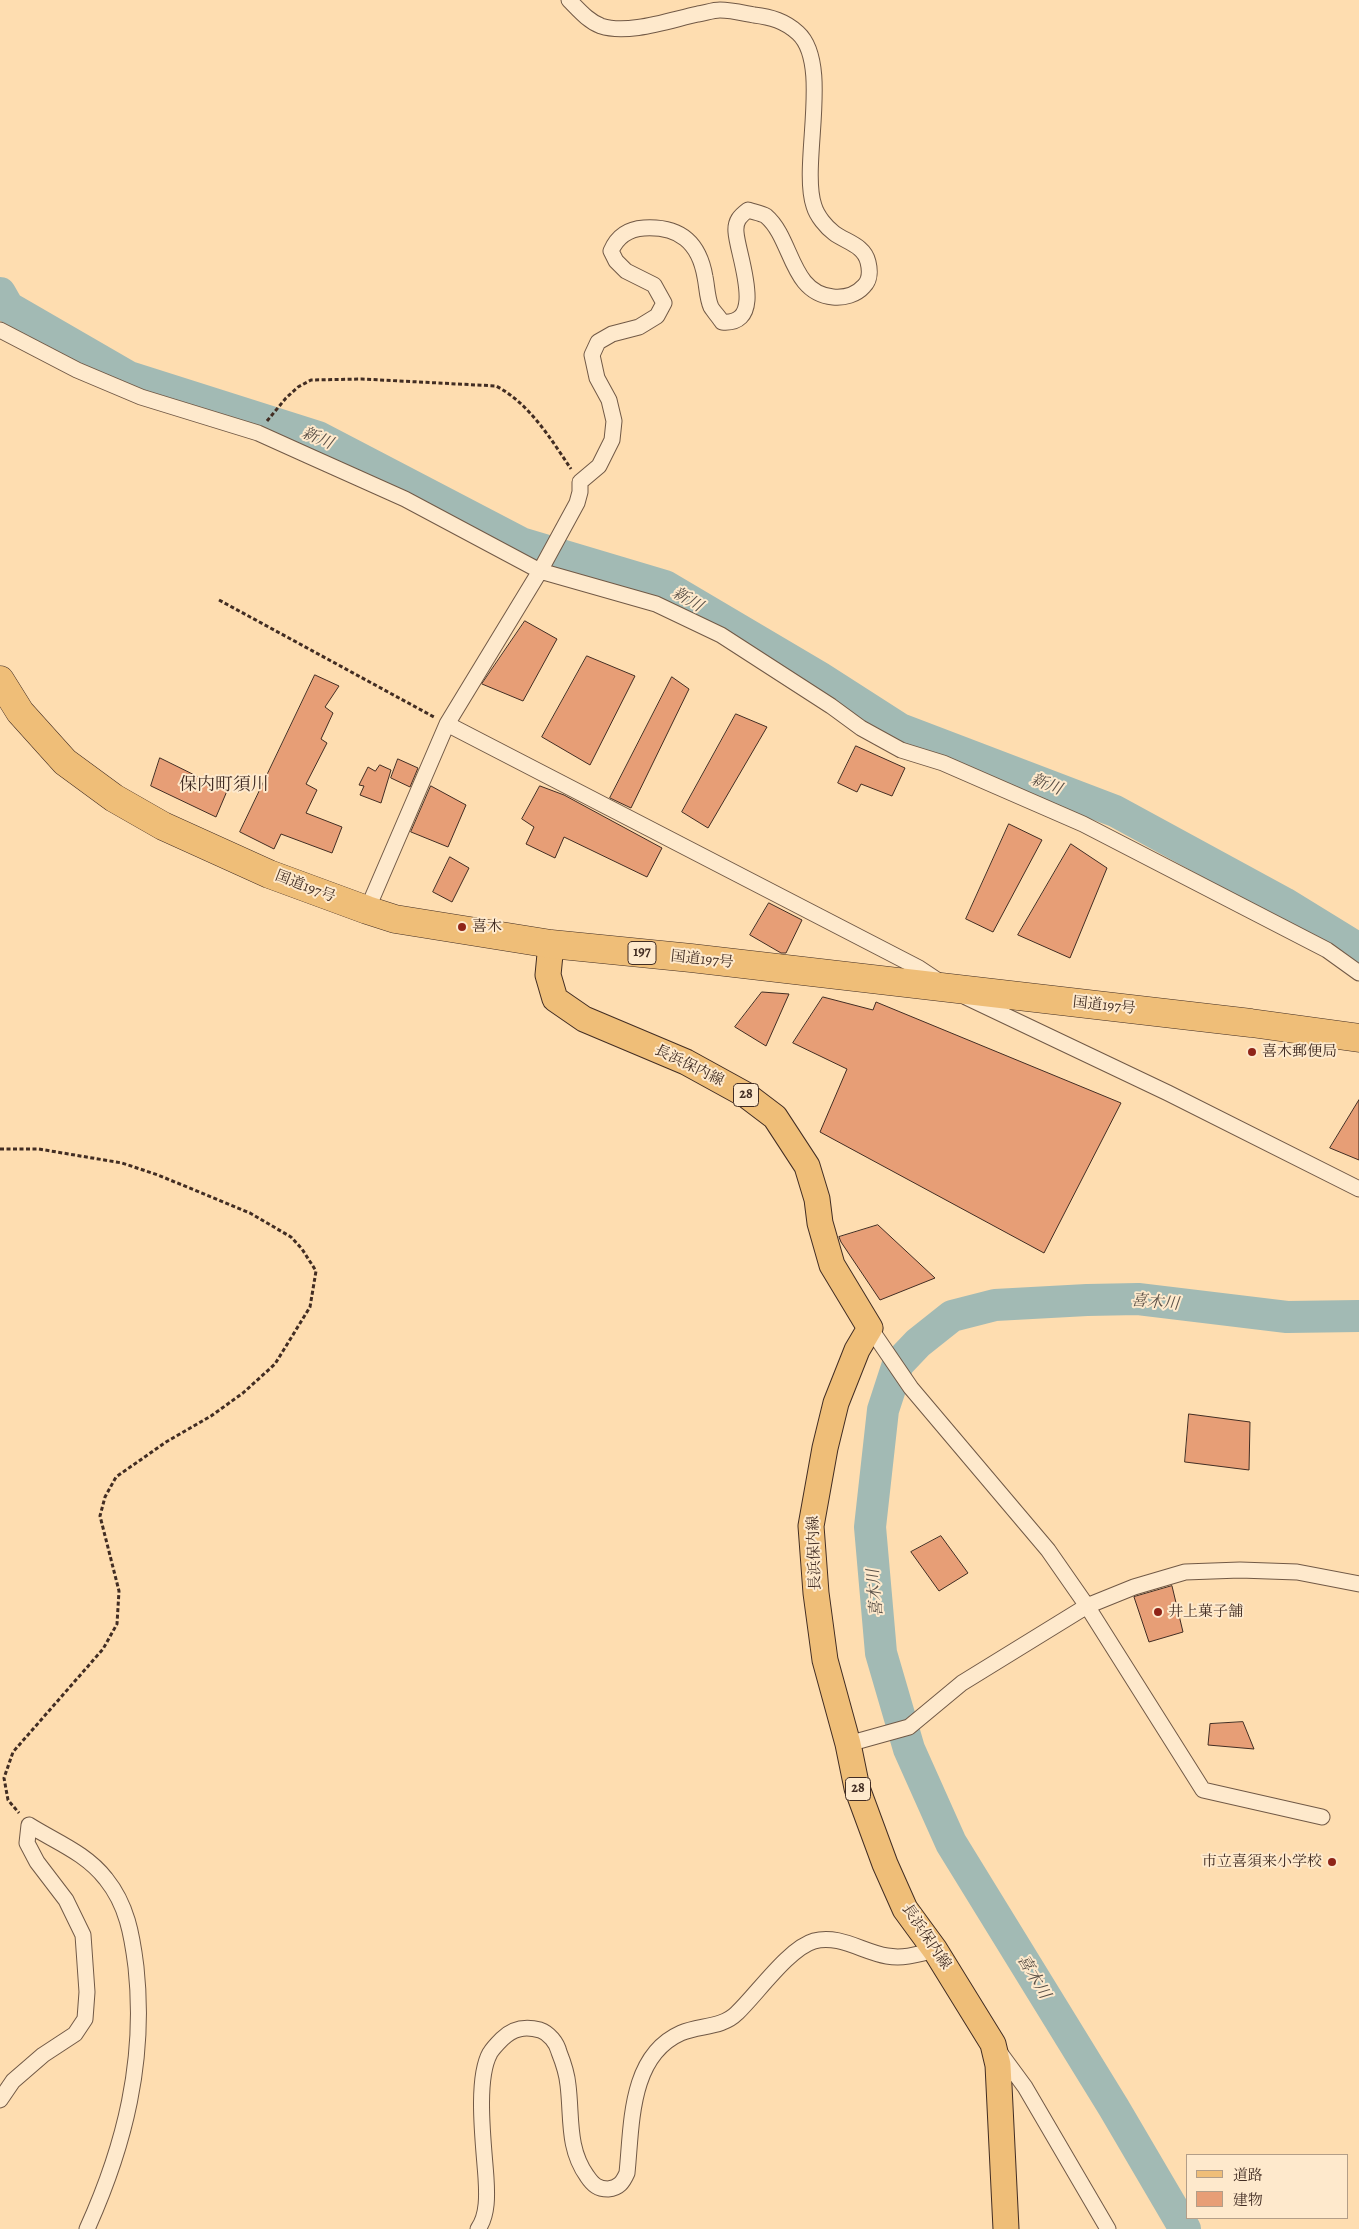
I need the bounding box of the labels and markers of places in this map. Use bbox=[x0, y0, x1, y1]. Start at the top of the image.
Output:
place label: 喜木 bbox=[472, 918, 502, 936]
marker: 喜木 bbox=[456, 921, 468, 933]
place label: 喜木郵便局 bbox=[1262, 1043, 1337, 1061]
marker: 喜木郵便局 bbox=[1246, 1046, 1258, 1058]
place label: 井上菓子舗 bbox=[1168, 1603, 1243, 1621]
marker: 井上菓子舗 bbox=[1152, 1606, 1164, 1618]
place label: 市立喜須来小学校 bbox=[1202, 1853, 1322, 1871]
marker: 市立喜須来小学校 bbox=[1326, 1856, 1338, 1868]

